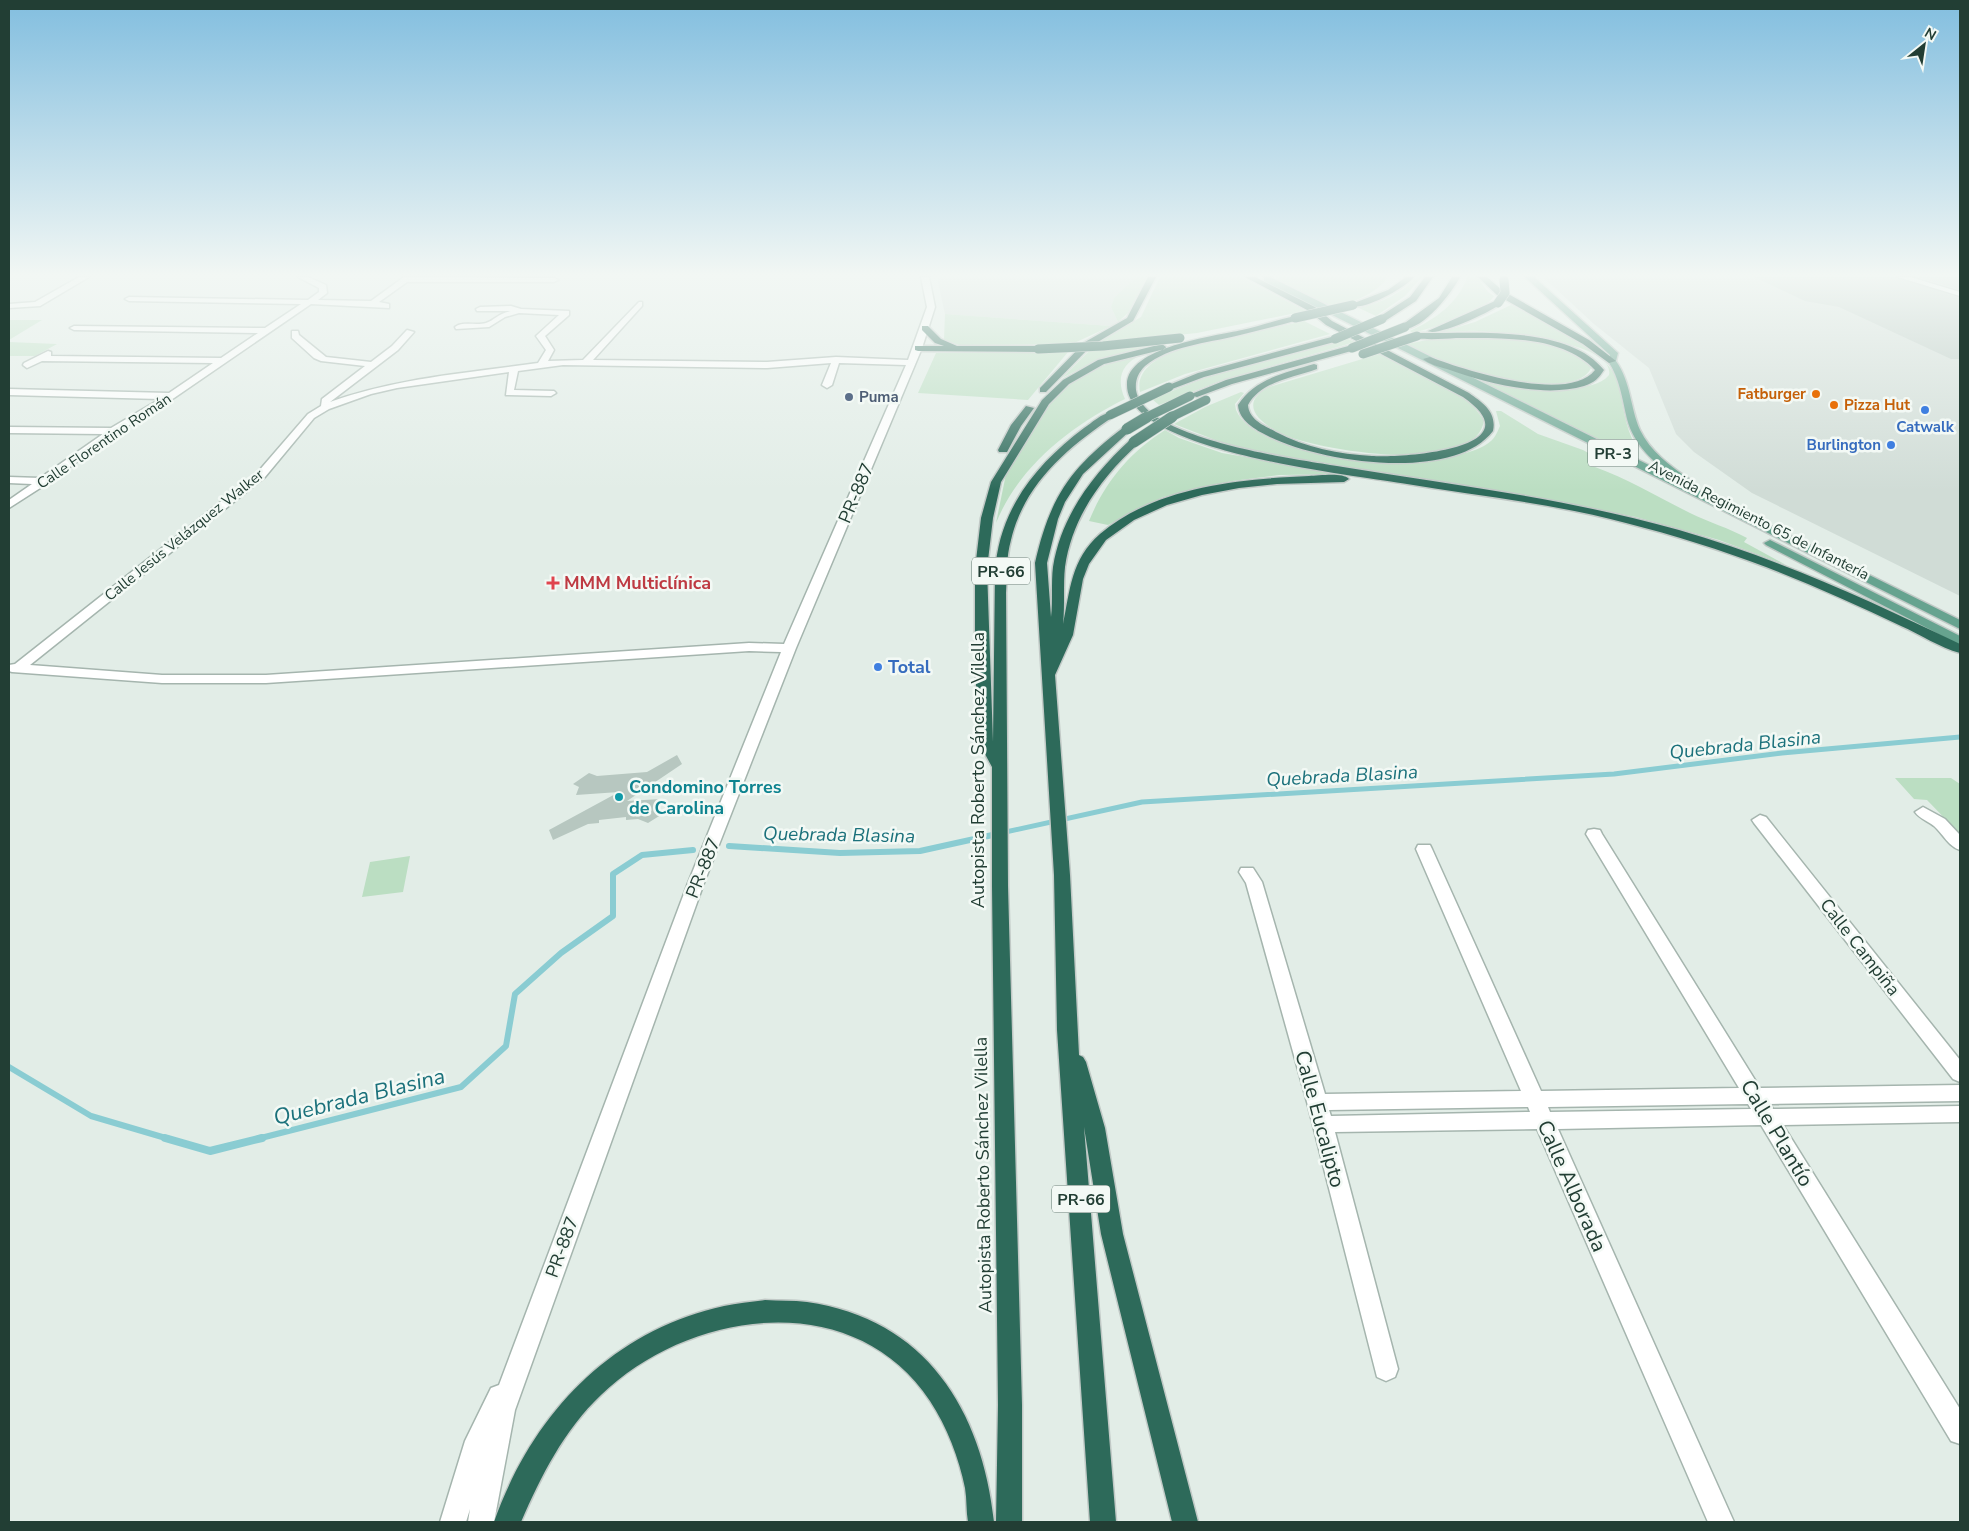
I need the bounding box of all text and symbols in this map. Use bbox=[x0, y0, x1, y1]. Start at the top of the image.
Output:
north arrow bbox=[1899, 20, 1949, 70]
text: N bbox=[1921, 23, 1940, 45]
place label: Fatburger bbox=[1737, 384, 1806, 404]
place label: Puma bbox=[859, 387, 899, 407]
marker: Fatburger bbox=[1810, 388, 1822, 400]
street label: Calle Florentino Román bbox=[33, 389, 175, 493]
marker: Puma bbox=[843, 391, 855, 403]
place label: Pizza Hut bbox=[1844, 395, 1910, 415]
marker: Pizza Hut bbox=[1828, 399, 1840, 411]
marker: Catwalk bbox=[1919, 404, 1931, 416]
place label: Catwalk bbox=[1896, 417, 1955, 437]
place label: Burlington bbox=[1807, 435, 1881, 455]
road number: PR-3 bbox=[1588, 439, 1638, 466]
marker: Burlington bbox=[1885, 439, 1897, 451]
street label: Avenida Regimiento 65 de Infantería bbox=[1645, 455, 1873, 585]
street label: PR-887 bbox=[833, 459, 879, 527]
street label: Calle Jesús Velázquez Walker bbox=[100, 464, 268, 605]
road number: PR-66 bbox=[972, 558, 1030, 584]
place label: MMM Multiclínica bbox=[564, 571, 711, 595]
marker: MMM Multiclínica bbox=[546, 576, 560, 590]
street label: Autopista Roberto Sánchez Vilella bbox=[966, 632, 990, 908]
place label: Total bbox=[888, 655, 931, 679]
marker: Total bbox=[872, 661, 884, 673]
water label: Quebrada Blasina bbox=[1668, 724, 1822, 766]
water label: Quebrada Blasina bbox=[1265, 759, 1419, 793]
place label: Condomino Torres de Carolina bbox=[629, 775, 782, 820]
marker: Condomino Torres de Carolina bbox=[613, 791, 625, 803]
water label: Quebrada Blasina bbox=[763, 821, 915, 849]
street label: PR-887 bbox=[680, 834, 726, 902]
street label: Calle Campiña bbox=[1814, 893, 1906, 1001]
street label: Autopista Roberto Sánchez Vilella bbox=[969, 1037, 997, 1313]
street label: Calle Eucalipto bbox=[1288, 1047, 1352, 1191]
water label: Quebrada Blasina bbox=[270, 1061, 448, 1133]
street label: Calle Plantío bbox=[1734, 1074, 1820, 1192]
street label: Calle Alborada bbox=[1530, 1116, 1614, 1256]
road number: PR-66 bbox=[1052, 1186, 1110, 1212]
street label: PR-887 bbox=[540, 1213, 584, 1281]

